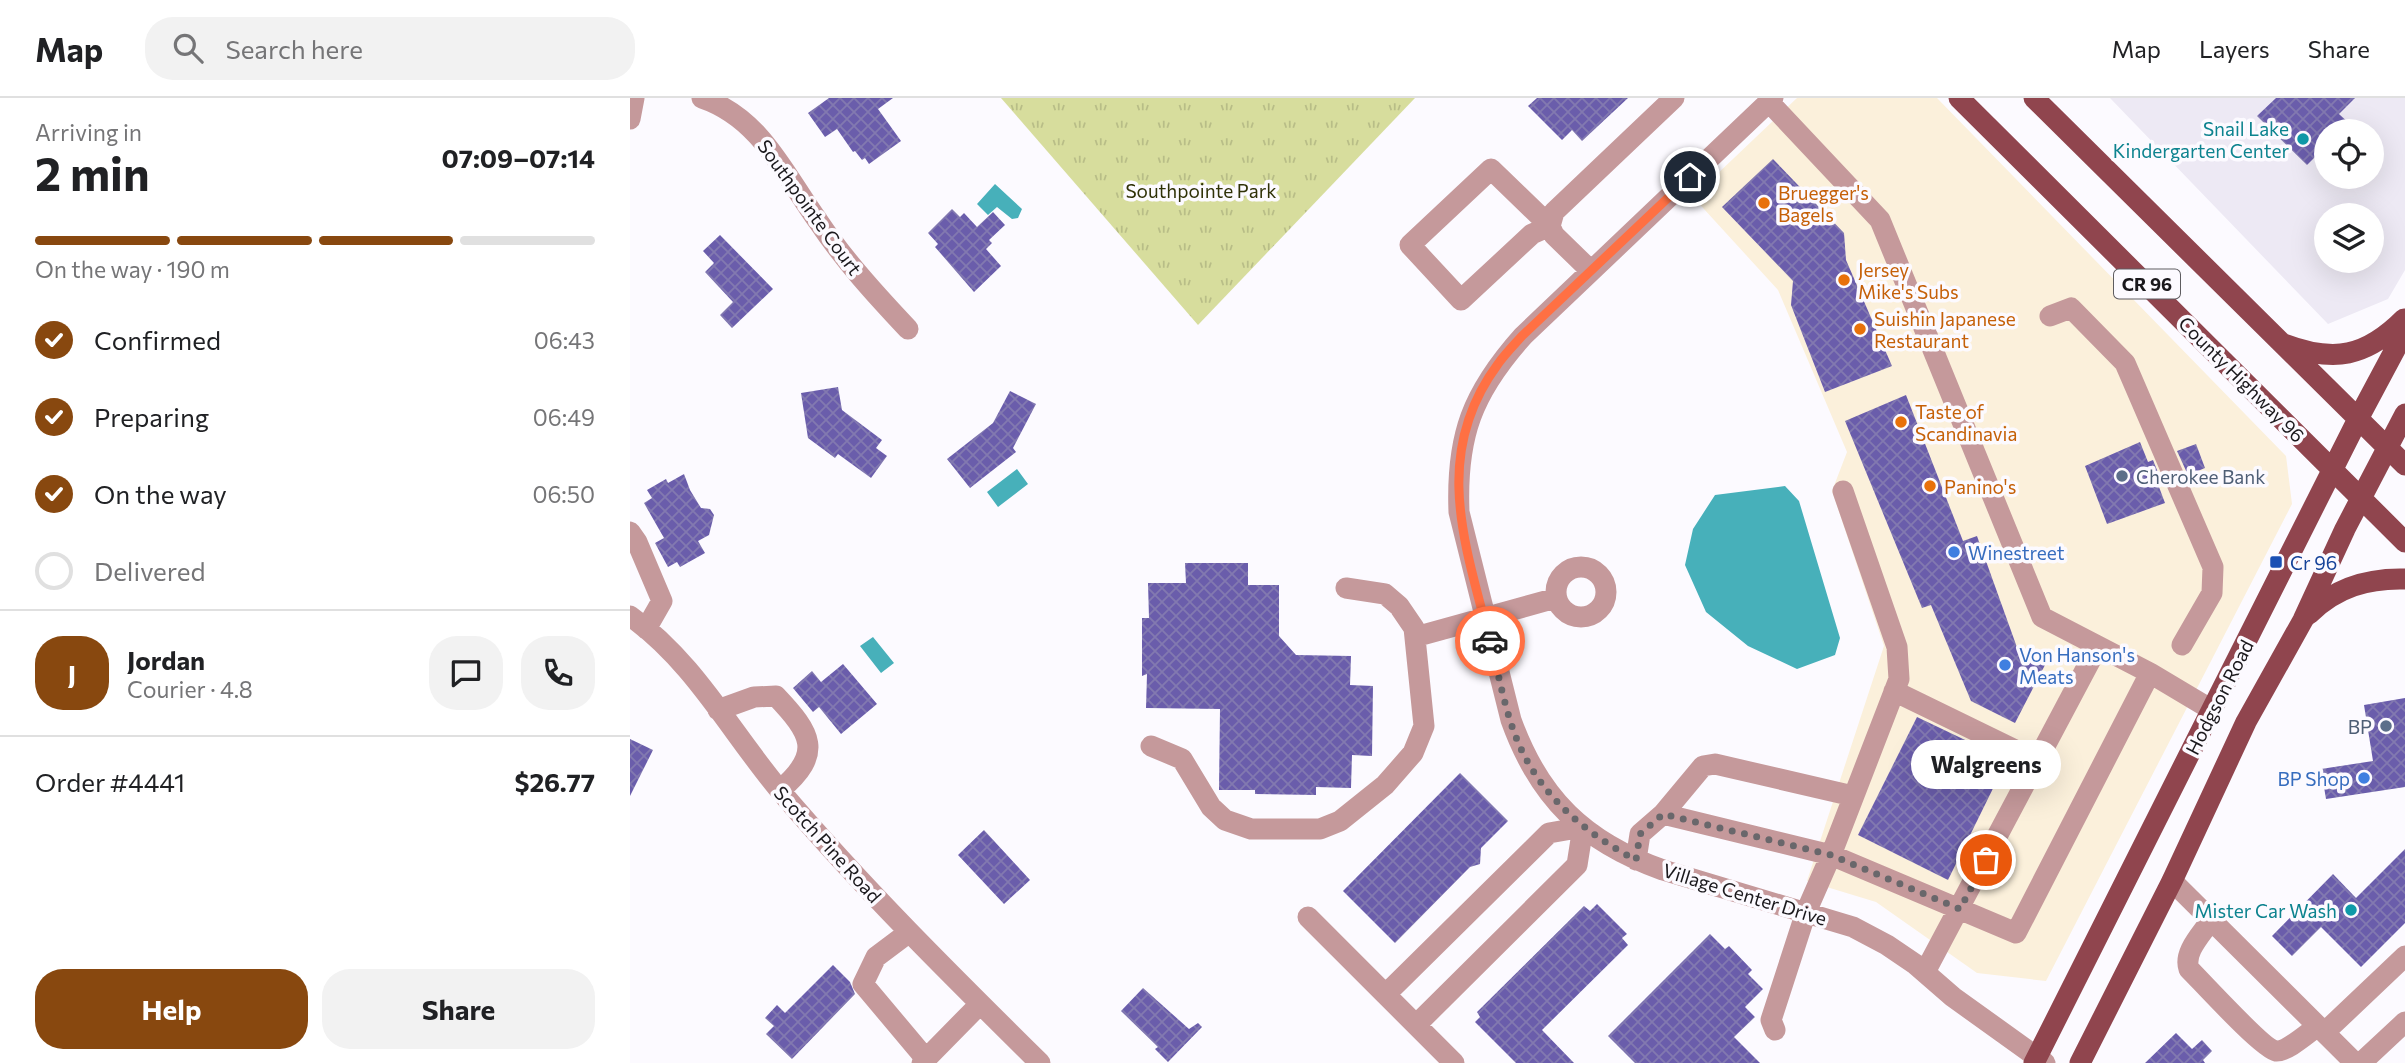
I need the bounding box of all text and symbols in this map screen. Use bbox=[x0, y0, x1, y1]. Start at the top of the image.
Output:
search box bbox=[145, 17, 635, 80]
text: Map bbox=[35, 28, 103, 69]
icon: search bbox=[169, 29, 207, 67]
text: Search here bbox=[225, 33, 363, 64]
text: Map bbox=[2112, 34, 2161, 63]
text: Layers bbox=[2199, 34, 2270, 63]
text: Share bbox=[2308, 34, 2370, 63]
place label: Snail Lake Kindergarten Center bbox=[2113, 117, 2289, 162]
text: Arriving in bbox=[35, 118, 142, 146]
map controls bbox=[2314, 119, 2384, 273]
button: locate bbox=[2314, 119, 2384, 189]
marker: Snail Lake Kindergarten Center bbox=[2295, 131, 2311, 147]
street label: Southpointe Court bbox=[753, 135, 867, 279]
text: 07:09–07:14 bbox=[442, 142, 595, 173]
text: 2 min bbox=[35, 144, 150, 200]
pin bbox=[1660, 147, 1720, 207]
icon: home bbox=[1671, 158, 1709, 196]
park label: Southpointe Park bbox=[1125, 179, 1277, 202]
place label: Bruegger's Bagels bbox=[1778, 181, 1869, 226]
marker: Bruegger's Bagels bbox=[1756, 195, 1772, 211]
button: layers bbox=[2314, 203, 2384, 273]
text: On the way · 190 m bbox=[35, 255, 230, 283]
place label: Jersey Mike's Subs bbox=[1858, 258, 1959, 303]
road number: CR 96 bbox=[2114, 270, 2180, 299]
marker: Jersey Mike's Subs bbox=[1836, 272, 1852, 288]
place label: Suishin Japanese Restaurant bbox=[1874, 307, 2016, 352]
street label: County Highway 96 bbox=[2174, 311, 2310, 447]
icon: check bbox=[35, 321, 73, 359]
marker: Suishin Japanese Restaurant bbox=[1852, 321, 1868, 337]
text: Confirmed bbox=[94, 324, 221, 355]
text: 06:43 bbox=[534, 326, 595, 354]
icon: check bbox=[35, 398, 73, 436]
place label: Taste of Scandinavia bbox=[1915, 400, 2017, 445]
text: Preparing bbox=[94, 401, 209, 432]
text: 06:49 bbox=[533, 403, 595, 431]
marker: Taste of Scandinavia bbox=[1893, 414, 1909, 430]
place label: Cherokee Bank bbox=[2136, 465, 2265, 488]
marker: Cherokee Bank bbox=[2114, 468, 2130, 484]
icon: check bbox=[35, 475, 73, 513]
place label: Panino's bbox=[1944, 475, 2016, 498]
text: On the way bbox=[94, 478, 227, 509]
marker: Panino's bbox=[1922, 478, 1938, 494]
text: 06:50 bbox=[532, 480, 595, 508]
place label: Winestreet bbox=[1968, 541, 2065, 564]
marker: Winestreet bbox=[1946, 544, 1962, 560]
place label: Cr 96 bbox=[2290, 551, 2337, 574]
marker: Cr 96 bbox=[2268, 554, 2284, 570]
text: Delivered bbox=[94, 555, 205, 586]
courier bbox=[1455, 606, 1525, 676]
icon: car bbox=[1471, 622, 1509, 660]
button: chat bbox=[429, 636, 503, 710]
button: phone bbox=[521, 636, 595, 710]
street label: Hodgson Road bbox=[2180, 636, 2258, 758]
place label: Von Hanson's Meats bbox=[2019, 643, 2135, 688]
text: Jordan bbox=[127, 644, 205, 675]
marker: Von Hanson's Meats bbox=[1997, 657, 2013, 673]
text: J bbox=[68, 658, 76, 689]
text: Courier · 4.8 bbox=[127, 675, 253, 703]
place label: BP bbox=[2348, 715, 2372, 738]
marker: BP bbox=[2378, 718, 2394, 734]
callout: Walgreens bbox=[1911, 741, 2061, 790]
text: Walgreens bbox=[1930, 750, 2042, 778]
text: Order #4441 bbox=[35, 766, 185, 797]
text: $26.77 bbox=[515, 766, 595, 797]
place label: BP Shop bbox=[2278, 767, 2350, 790]
marker: BP Shop bbox=[2356, 770, 2372, 786]
street label: Scotch Pine Road bbox=[770, 781, 886, 907]
pin bbox=[1956, 830, 2016, 890]
icon: bag bbox=[1967, 841, 2005, 879]
street label: Village Center Drive bbox=[1660, 858, 1830, 930]
place label: Mister Car Wash bbox=[2194, 899, 2337, 922]
marker: Mister Car Wash bbox=[2343, 902, 2359, 918]
button: Help bbox=[35, 969, 308, 1049]
button: Share bbox=[322, 969, 595, 1049]

